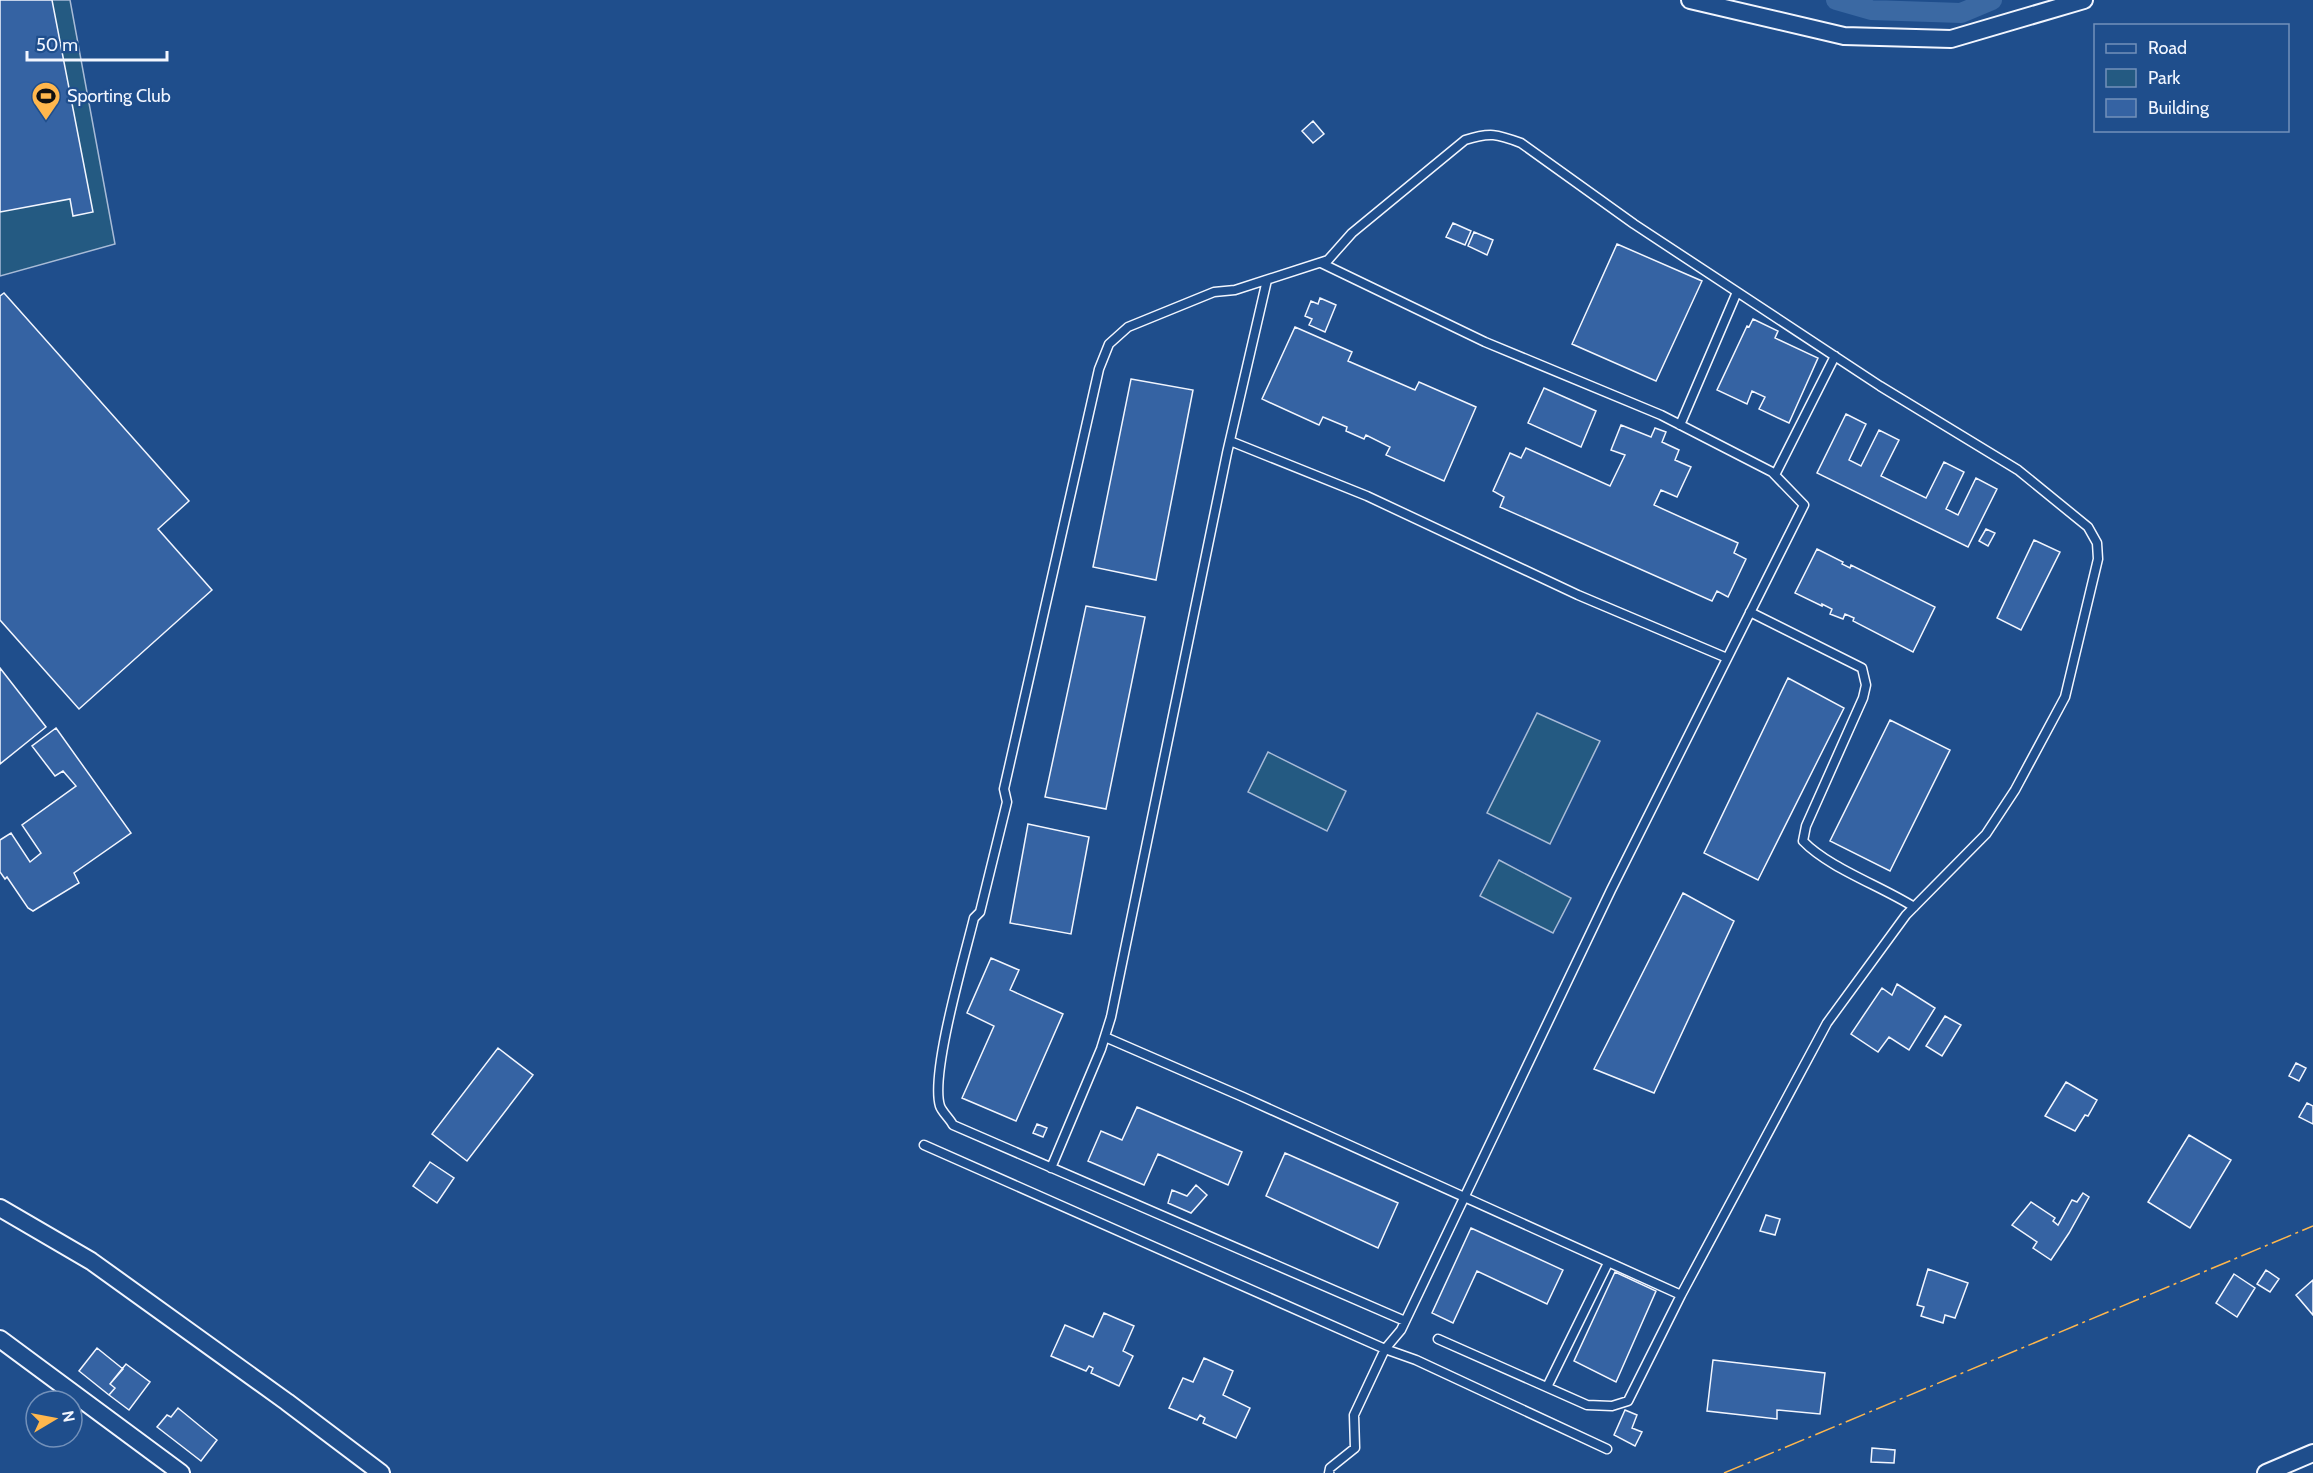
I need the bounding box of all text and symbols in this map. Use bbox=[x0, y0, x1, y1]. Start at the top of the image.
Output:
scale bar bbox=[27, 24, 166, 62]
legend bbox=[2094, 24, 2289, 132]
text: 50 m bbox=[36, 34, 78, 56]
text: Road bbox=[2148, 37, 2187, 59]
text: Park bbox=[2148, 67, 2181, 89]
sports icon: Sporting Club bbox=[30, 80, 62, 122]
place label: Sporting Club bbox=[67, 85, 171, 107]
text: Building bbox=[2148, 97, 2210, 119]
north arrow bbox=[24, 1389, 84, 1449]
text: N bbox=[58, 1409, 79, 1424]

